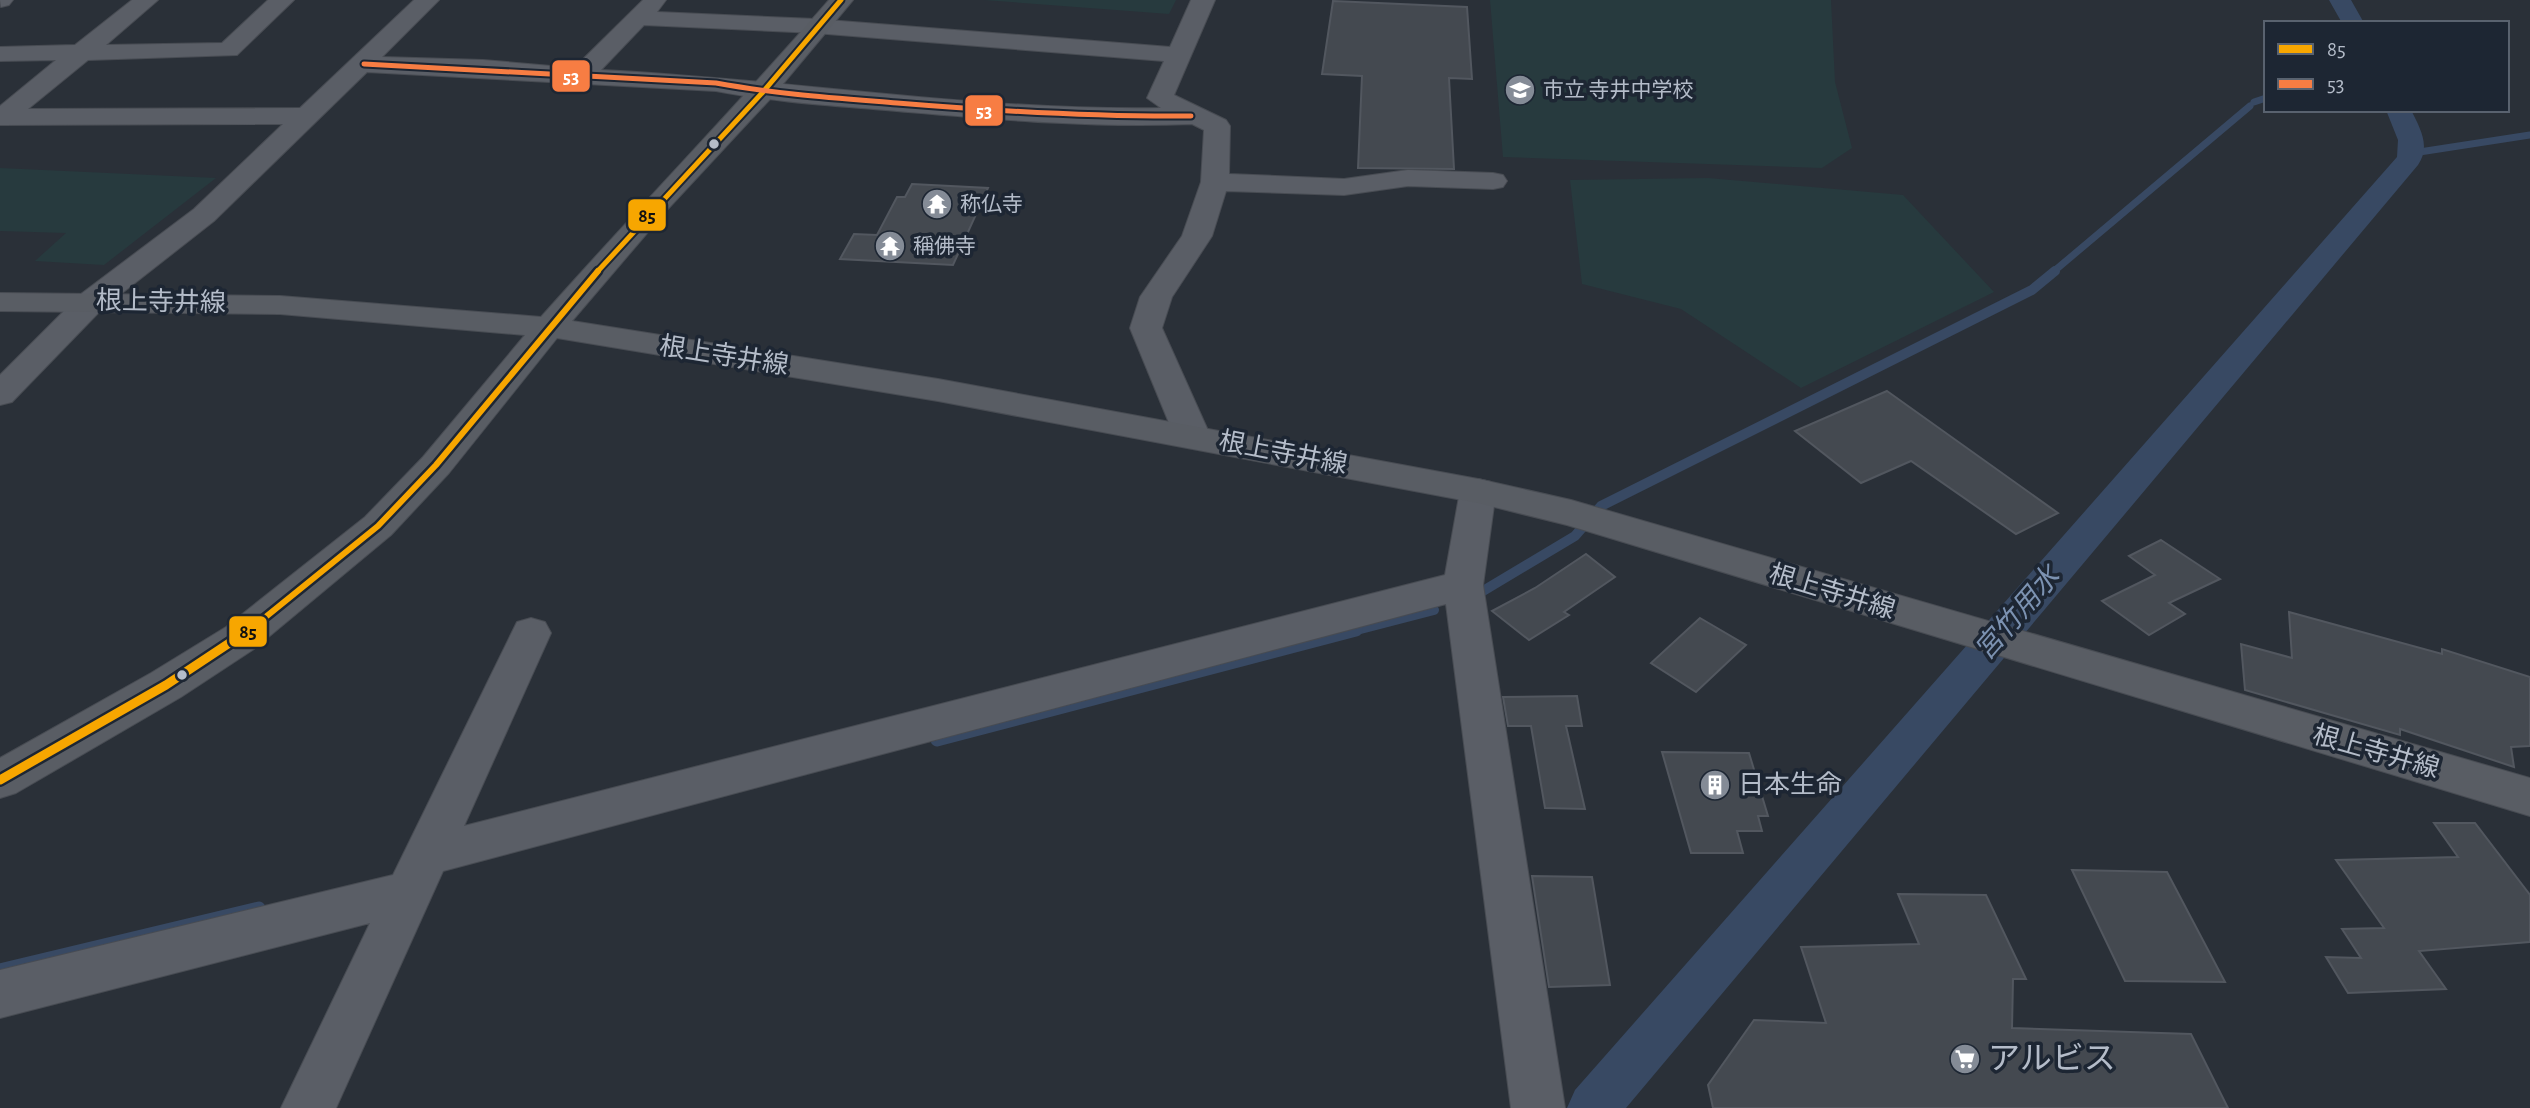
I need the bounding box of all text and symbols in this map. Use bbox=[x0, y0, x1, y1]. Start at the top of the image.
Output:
legend bbox=[2264, 21, 2509, 112]
text: 85 bbox=[2327, 39, 2346, 60]
line badge: 53 bbox=[551, 59, 591, 93]
text: 53 bbox=[563, 68, 579, 87]
school or university icon: 市立 寺井中学校 bbox=[1503, 73, 1537, 107]
text: 53 bbox=[2327, 74, 2344, 95]
place label: 市立 寺井中学校 bbox=[1543, 79, 1693, 101]
line badge: 53 bbox=[964, 94, 1004, 127]
text: 53 bbox=[976, 102, 992, 121]
unlabelled marker bbox=[707, 137, 721, 151]
temple icon: 称仏寺 bbox=[920, 187, 954, 221]
place label: 称仏寺 bbox=[960, 193, 1023, 215]
line badge: 85 bbox=[627, 198, 667, 232]
text: 85 bbox=[638, 207, 656, 226]
temple icon: 稱佛寺 bbox=[873, 229, 907, 263]
place label: 稱佛寺 bbox=[913, 235, 976, 257]
street label: 根上寺井線 bbox=[96, 287, 226, 316]
street label: 根上寺井線 bbox=[658, 332, 790, 379]
street label: 根上寺井線 bbox=[1217, 427, 1349, 478]
water label: 宮竹用水 bbox=[1969, 559, 2067, 665]
street label: 根上寺井線 bbox=[1766, 560, 1898, 623]
line badge: 85 bbox=[228, 615, 268, 648]
text: 85 bbox=[239, 623, 257, 642]
unlabelled marker bbox=[175, 668, 189, 682]
street label: 根上寺井線 bbox=[2310, 721, 2442, 782]
building icon: 日本生命 bbox=[1698, 768, 1732, 802]
place label: 日本生命 bbox=[1738, 771, 1842, 798]
supermarket icon: アルビス bbox=[1948, 1042, 1982, 1076]
place label: アルビス bbox=[1988, 1042, 2116, 1075]

